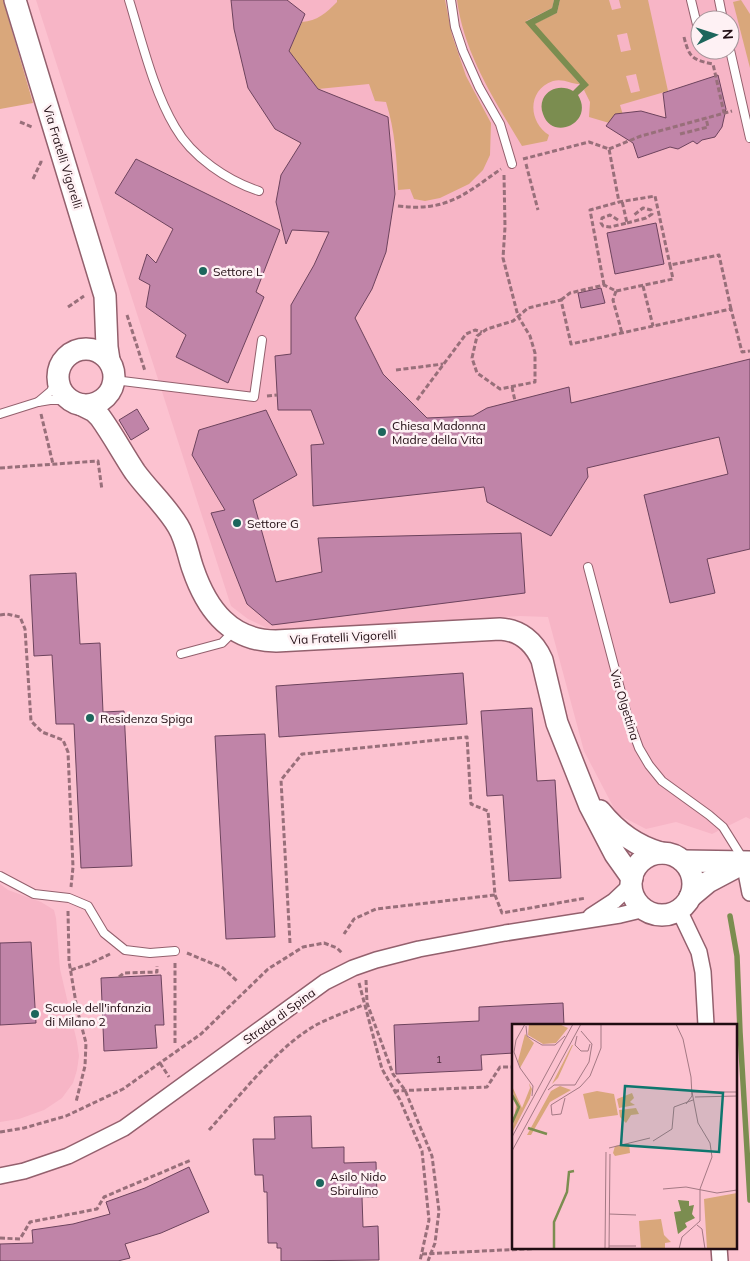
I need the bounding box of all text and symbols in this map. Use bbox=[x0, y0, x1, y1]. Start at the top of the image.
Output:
north arrow bbox=[690, 10, 740, 60]
text: N bbox=[719, 28, 737, 40]
street label: Via Fratelli Vigorelli bbox=[40, 104, 86, 210]
place label: Settore L bbox=[213, 264, 263, 279]
marker: Settore L bbox=[197, 265, 209, 277]
place label: Chiesa Madonna Madre della Vita bbox=[392, 418, 486, 447]
marker: Chiesa Madonna Madre della Vita bbox=[376, 426, 388, 438]
place label: Settore G bbox=[247, 516, 299, 531]
marker: Settore G bbox=[231, 517, 243, 529]
street label: Via Fratelli Vigorelli bbox=[289, 627, 397, 647]
street label: Via Olgettina bbox=[607, 668, 643, 742]
place label: Residenza Spiga bbox=[100, 711, 193, 726]
marker: Residenza Spiga bbox=[84, 712, 96, 724]
street label: Strada di Spina bbox=[240, 985, 318, 1047]
place label: Scuole dell'infanzia di Milano 2 bbox=[45, 1000, 151, 1029]
marker: Scuole dell'infanzia di Milano 2 bbox=[29, 1008, 41, 1020]
inset map bbox=[512, 1024, 738, 1248]
house number: 1 bbox=[436, 1053, 442, 1066]
place label: Asilo Nido Sbirulino bbox=[330, 1169, 386, 1198]
marker: Asilo Nido Sbirulino bbox=[314, 1177, 326, 1189]

